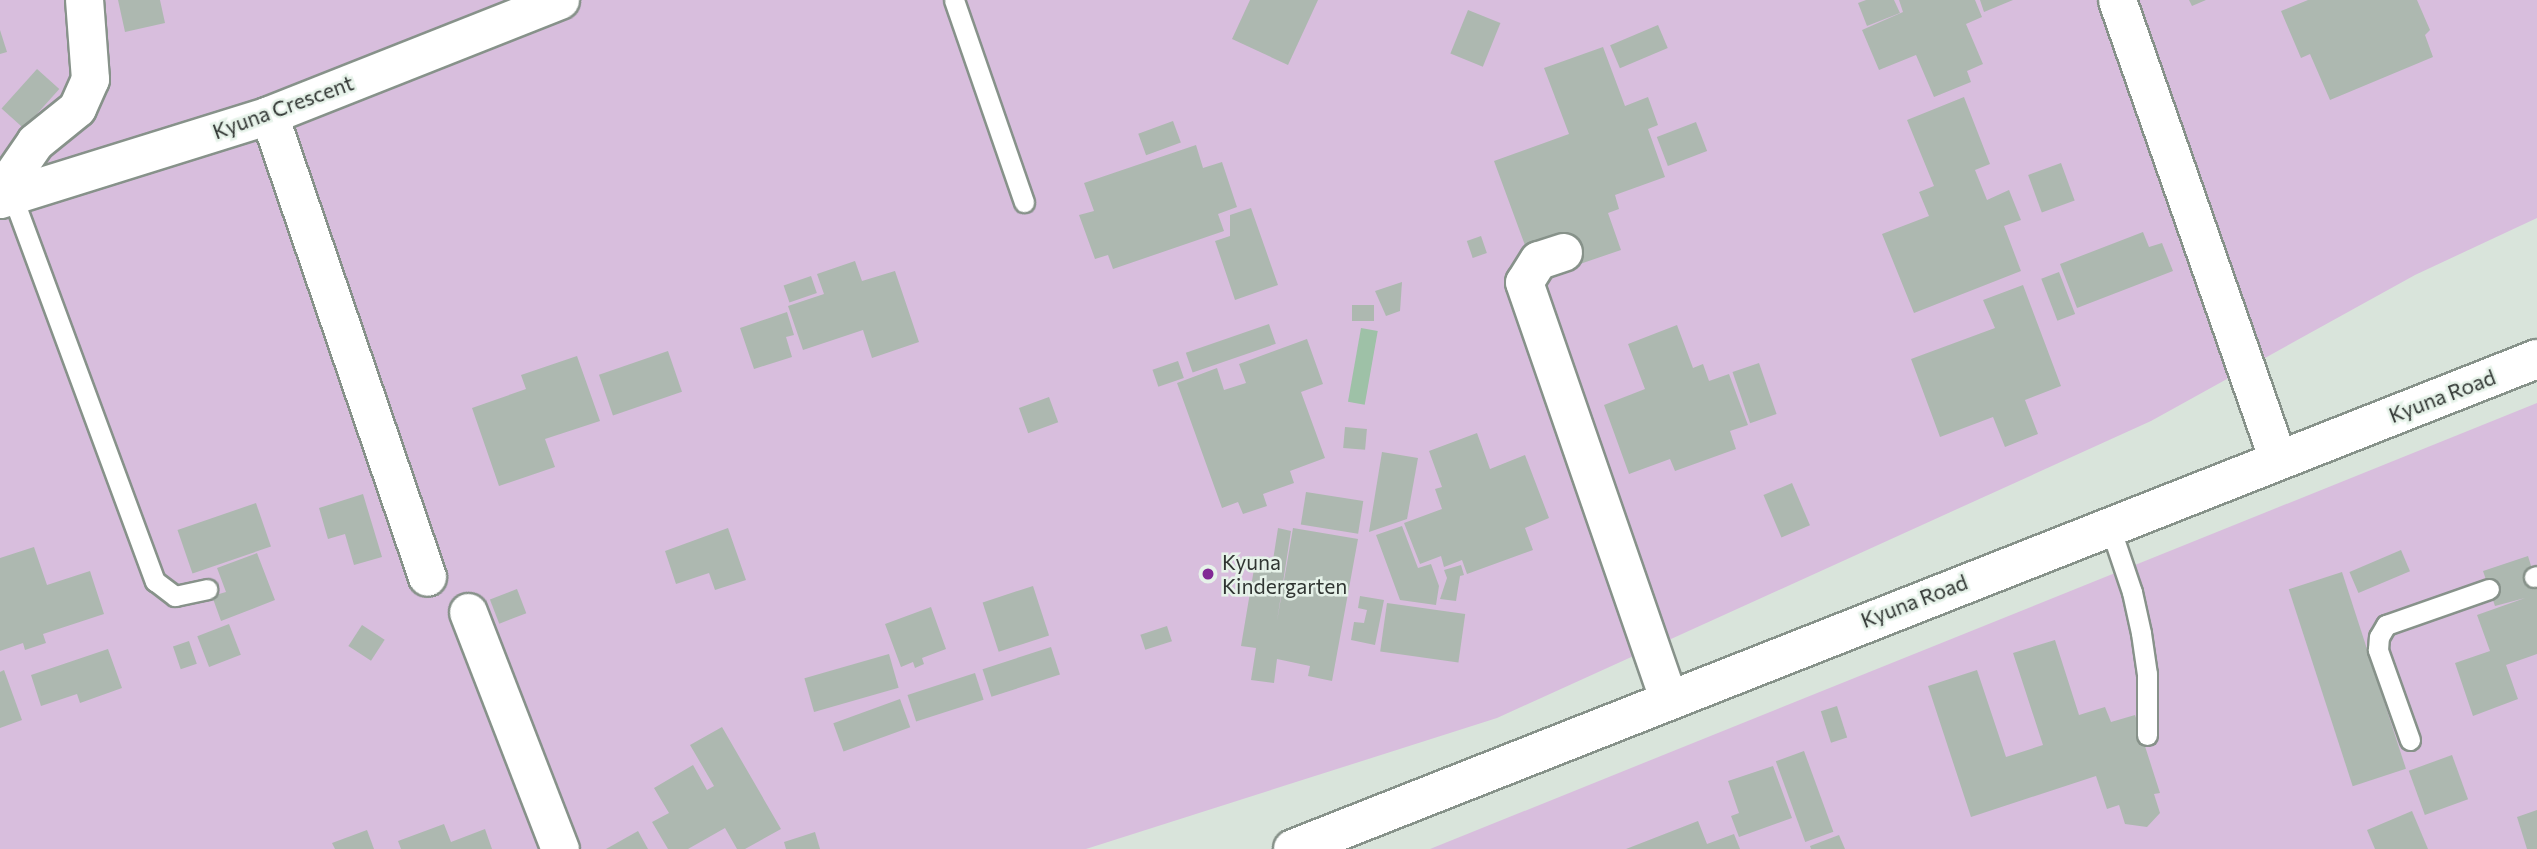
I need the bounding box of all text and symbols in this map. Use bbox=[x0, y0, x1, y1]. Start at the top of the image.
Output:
street label: Kyuna Crescent bbox=[209, 70, 357, 144]
street label: Kyuna Road bbox=[2385, 364, 2499, 428]
place label: Kyuna Kindergarten bbox=[1222, 549, 1347, 599]
marker: Kyuna Kindergarten bbox=[1200, 566, 1216, 582]
street label: Kyuna Road bbox=[1857, 569, 1971, 633]

